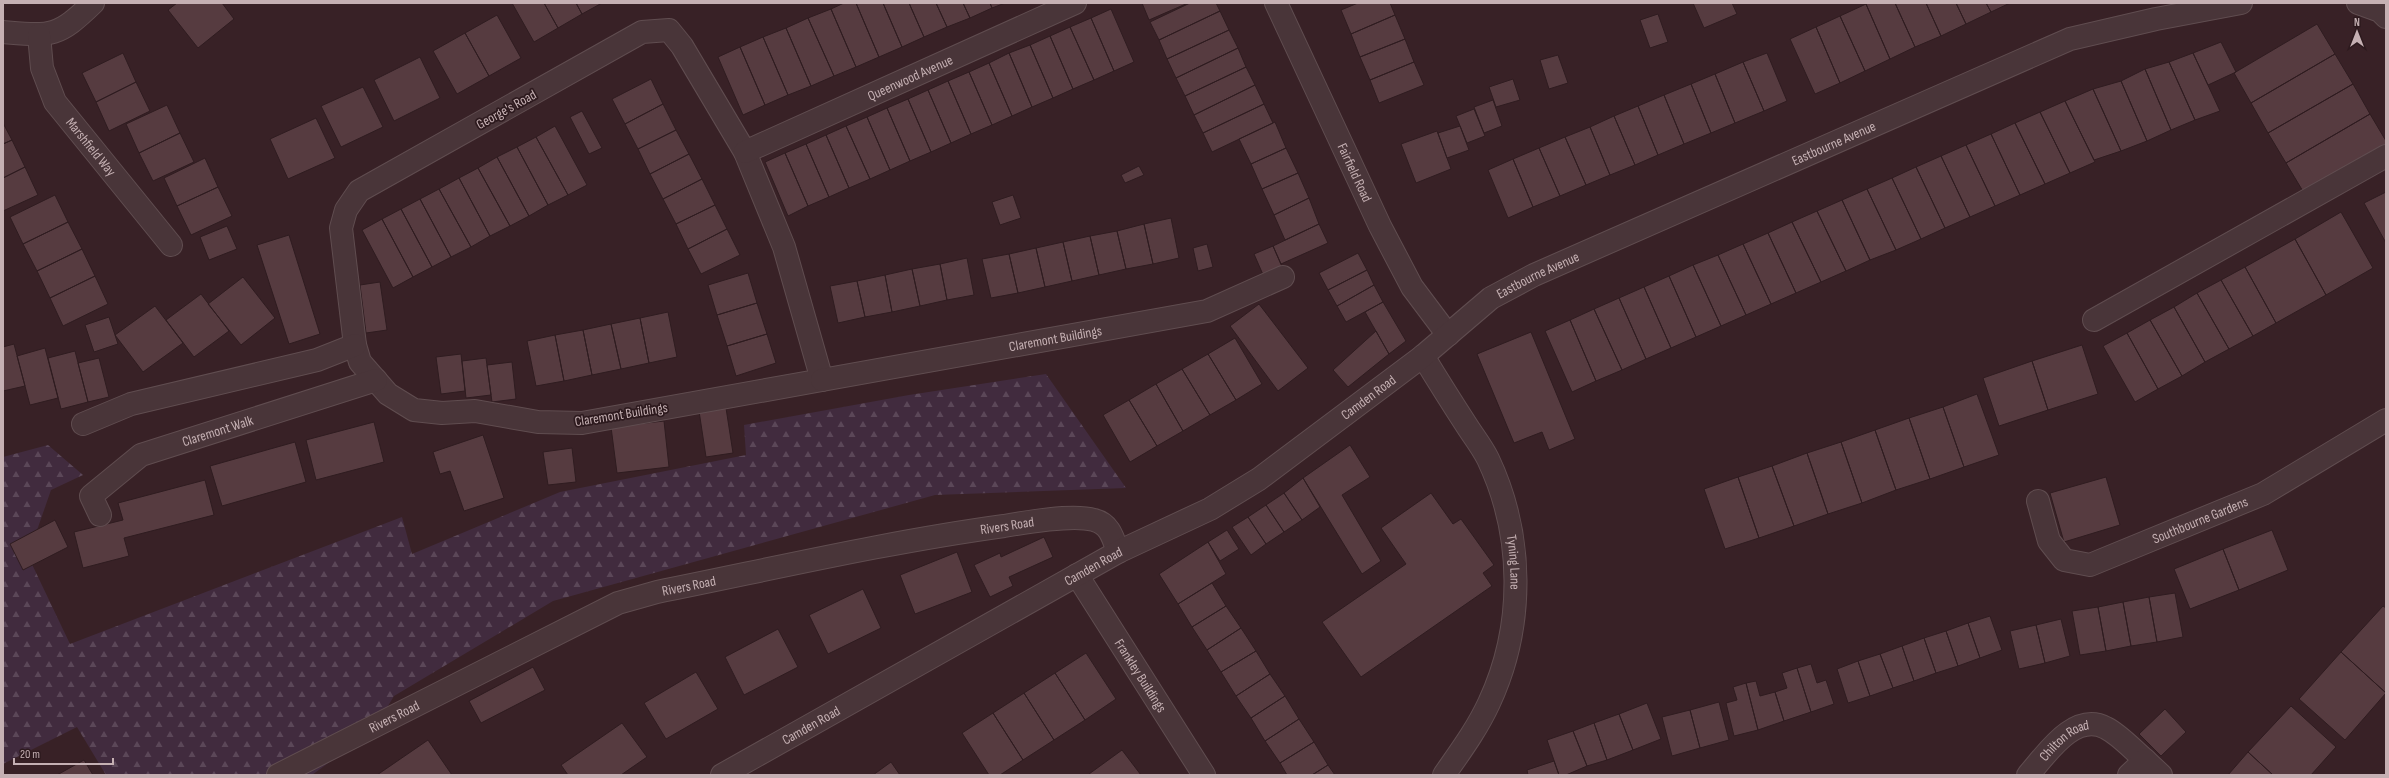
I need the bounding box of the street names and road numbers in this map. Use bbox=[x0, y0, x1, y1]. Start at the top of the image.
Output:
street label: Queenwood Avenue bbox=[865, 51, 956, 105]
street label: George's Road bbox=[473, 86, 539, 133]
street label: Marshfield Way bbox=[62, 114, 120, 180]
street label: Eastbourne Avenue bbox=[1789, 118, 1878, 169]
street label: Fairfield Road bbox=[1334, 141, 1376, 205]
street label: Eastbourne Avenue bbox=[1494, 248, 1582, 303]
street label: Claremont Buildings bbox=[1008, 322, 1103, 355]
street label: Camden Road bbox=[1338, 371, 1399, 423]
street label: Claremont Buildings bbox=[573, 399, 669, 430]
street label: Claremont Walk bbox=[180, 412, 256, 450]
street label: Southbourne Gardens bbox=[2150, 493, 2251, 548]
street label: Rivers Road bbox=[979, 513, 1035, 538]
street label: Tyning Lane bbox=[1503, 534, 1524, 590]
street label: Camden Road bbox=[1061, 543, 1125, 590]
street label: Rivers Road bbox=[661, 572, 717, 600]
street label: Frankley Buildings bbox=[1111, 636, 1170, 716]
street label: Rivers Road bbox=[366, 697, 422, 737]
street label: Camden Road bbox=[779, 702, 843, 748]
street label: Chilton Road bbox=[2036, 716, 2090, 765]

